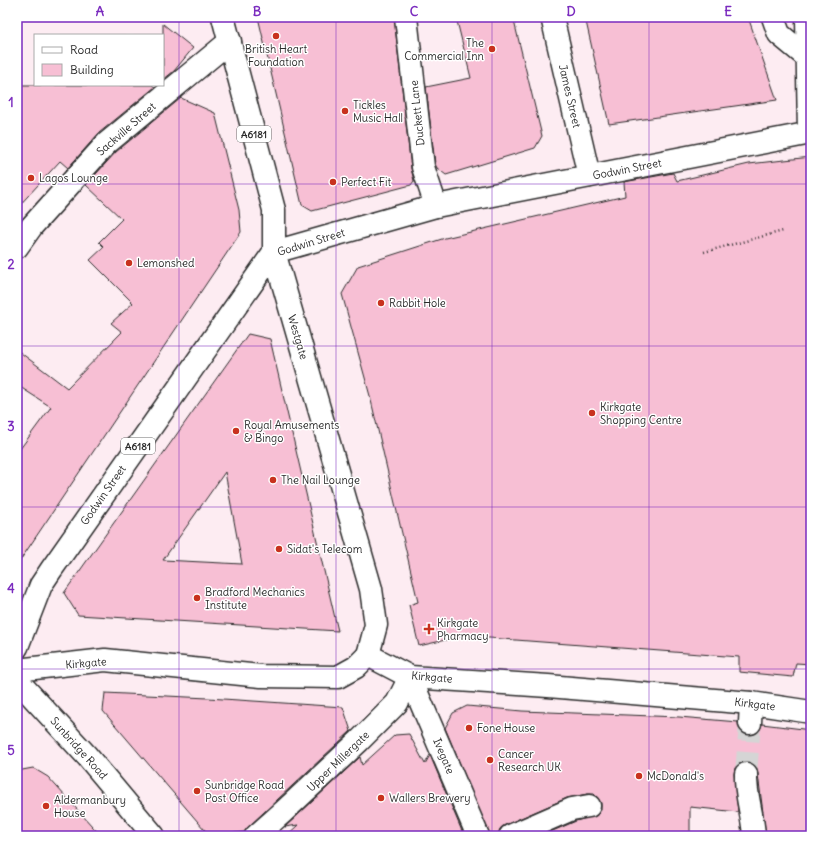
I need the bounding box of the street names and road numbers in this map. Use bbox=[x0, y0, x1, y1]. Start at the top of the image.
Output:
street label: James Street bbox=[556, 63, 584, 129]
street label: Duckett Lane bbox=[407, 80, 427, 146]
street label: Sackville Street bbox=[93, 99, 159, 159]
road number: A6181 bbox=[237, 126, 271, 142]
street label: Godwin Street bbox=[591, 155, 663, 183]
street label: Godwin Street bbox=[275, 225, 347, 259]
street label: Westgate bbox=[285, 313, 311, 361]
road number: A6181 bbox=[121, 438, 155, 454]
street label: Godwin Street bbox=[77, 462, 129, 528]
street label: Kirkgate bbox=[65, 654, 107, 672]
street label: Kirkgate bbox=[411, 668, 453, 686]
street label: Kirkgate bbox=[734, 695, 776, 713]
street label: Sunbridge Road bbox=[47, 714, 111, 782]
street label: Upper Millergate bbox=[304, 728, 372, 794]
street label: Ivegate bbox=[430, 736, 458, 776]

